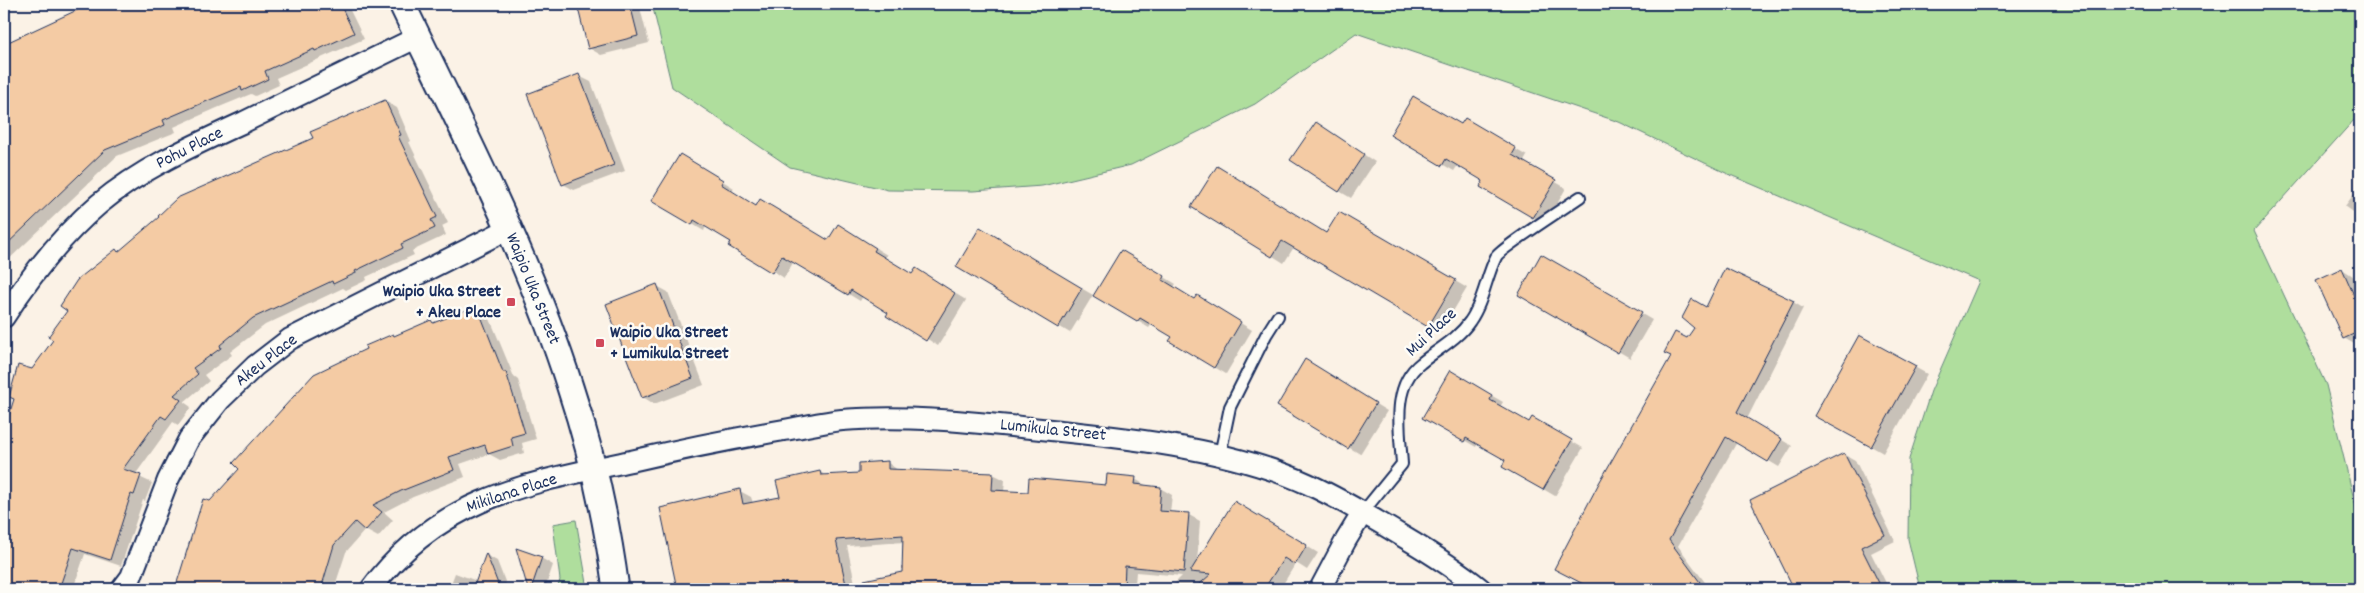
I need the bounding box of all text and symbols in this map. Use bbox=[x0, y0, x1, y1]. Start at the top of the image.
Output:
street label: Pohu Place bbox=[152, 121, 228, 177]
street label: Waipio Uka Street bbox=[498, 230, 566, 349]
place label: Waipio Uka Street + Akeu Place bbox=[383, 280, 501, 326]
marker: Waipio Uka Street + Akeu Place bbox=[505, 296, 517, 308]
street label: Mui Place bbox=[1401, 303, 1463, 363]
place label: Waipio Uka Street + Lumikula Street bbox=[610, 321, 729, 367]
street label: Akeu Place bbox=[231, 329, 304, 393]
marker: Waipio Uka Street + Lumikula Street bbox=[594, 337, 606, 349]
street label: Lumikula Street bbox=[999, 413, 1108, 449]
street label: Mikilana Place bbox=[463, 468, 561, 520]

